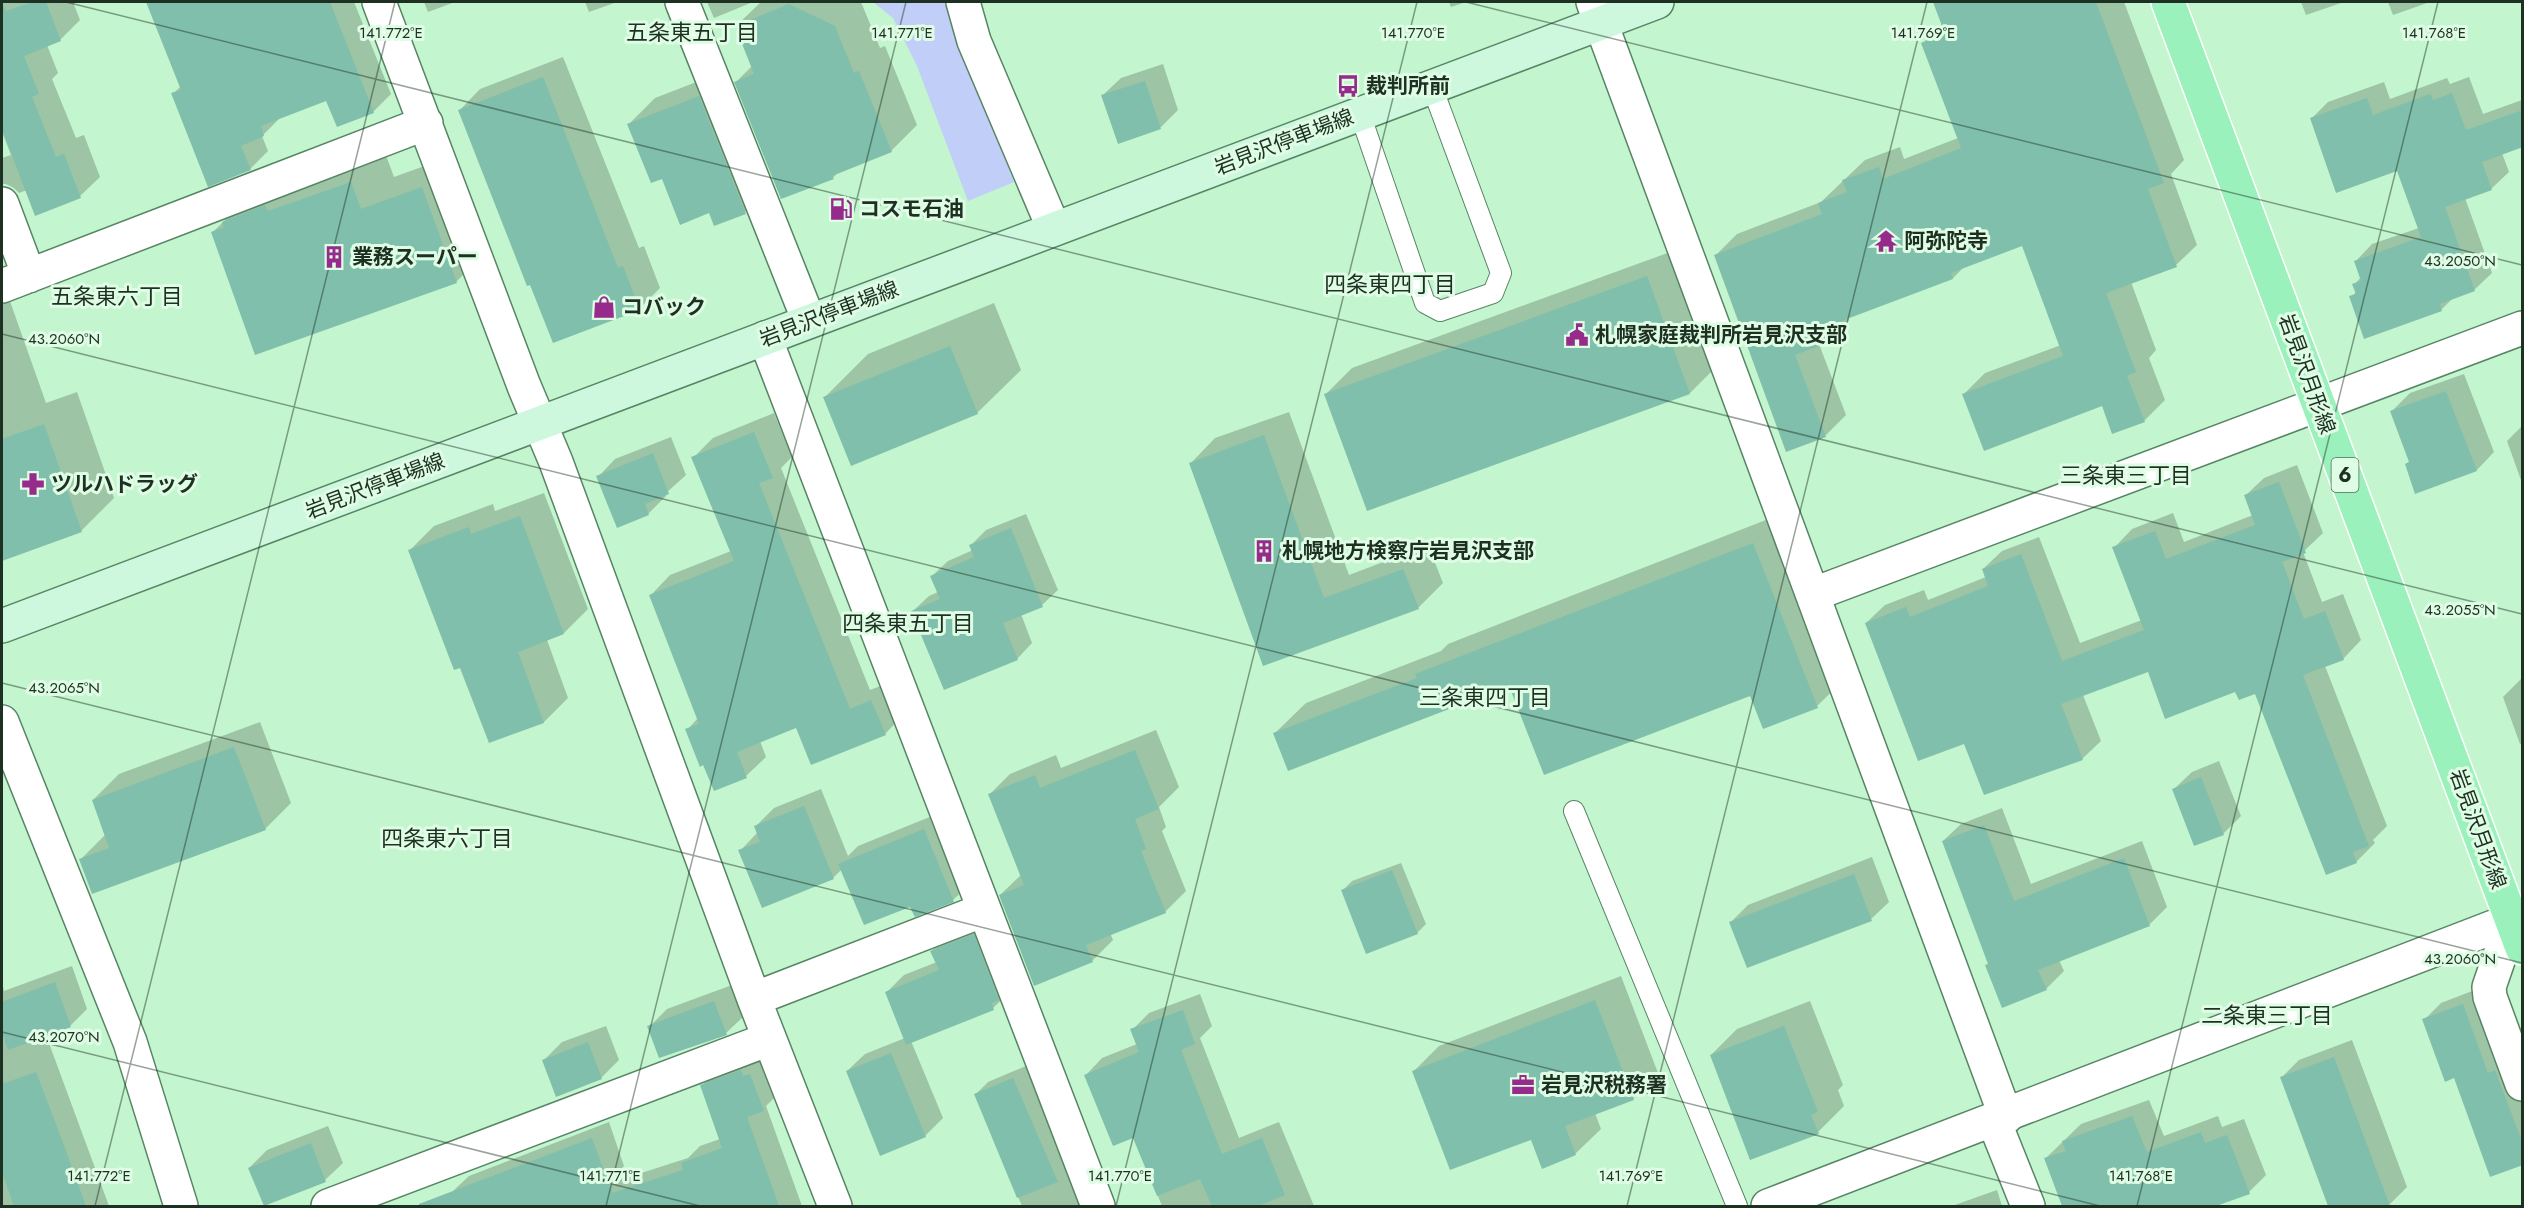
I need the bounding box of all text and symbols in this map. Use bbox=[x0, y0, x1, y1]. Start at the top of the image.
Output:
district label: 五条東五丁目 bbox=[626, 16, 758, 48]
text: 141.772°E bbox=[359, 22, 423, 44]
text: 141.771°E bbox=[871, 22, 933, 44]
text: 141.770°E bbox=[1381, 22, 1445, 44]
text: 141.769°E bbox=[1891, 22, 1955, 44]
text: 141.768°E bbox=[2402, 22, 2466, 44]
place label: 裁判所前 bbox=[1366, 71, 1450, 101]
bus stop icon: 裁判所前 bbox=[1335, 73, 1361, 99]
street label: 岩見沢停車場線 bbox=[1210, 102, 1358, 182]
place label: コスモ石油 bbox=[859, 194, 964, 224]
fuel station icon: コスモ石油 bbox=[828, 196, 854, 222]
place label: 阿弥陀寺 bbox=[1904, 226, 1988, 256]
temple icon: 阿弥陀寺 bbox=[1873, 228, 1899, 254]
place label: 業務スーパー bbox=[352, 242, 478, 272]
building icon: 業務スーパー bbox=[321, 244, 347, 270]
text: 43.2050°N bbox=[2424, 250, 2496, 272]
district label: 四条東四丁目 bbox=[1324, 268, 1456, 300]
street label: 岩見沢停車場線 bbox=[755, 274, 903, 354]
district label: 五条東六丁目 bbox=[51, 280, 183, 312]
place label: コバック bbox=[622, 292, 706, 322]
shop icon: コバック bbox=[591, 294, 617, 320]
street label: 岩見沢月形線 bbox=[2271, 310, 2343, 438]
place label: 札幌家庭裁判所岩見沢支部 bbox=[1595, 320, 1847, 350]
public building icon: 札幌家庭裁判所岩見沢支部 bbox=[1564, 322, 1590, 348]
text: 43.2060°N bbox=[28, 328, 100, 350]
street label: 岩見沢停車場線 bbox=[301, 446, 449, 526]
road number: 6 bbox=[2332, 458, 2358, 492]
district label: 三条東三丁目 bbox=[2060, 459, 2192, 491]
place label: ツルハドラッグ bbox=[51, 469, 198, 499]
pharmacy icon: ツルハドラッグ bbox=[20, 471, 46, 497]
place label: 札幌地方検察庁岩見沢支部 bbox=[1282, 536, 1534, 566]
building icon: 札幌地方検察庁岩見沢支部 bbox=[1251, 538, 1277, 564]
text: 43.2055°N bbox=[2424, 599, 2496, 621]
district label: 四条東五丁目 bbox=[842, 607, 974, 639]
text: 43.2065°N bbox=[28, 677, 100, 699]
district label: 三条東四丁目 bbox=[1419, 681, 1551, 713]
street label: 岩見沢月形線 bbox=[2442, 765, 2514, 893]
district label: 四条東六丁目 bbox=[381, 822, 513, 854]
text: 43.2060°N bbox=[2424, 948, 2496, 970]
district label: 二条東三丁目 bbox=[2201, 999, 2333, 1031]
text: 43.2070°N bbox=[28, 1026, 100, 1048]
place label: 岩見沢税務署 bbox=[1541, 1070, 1667, 1100]
office icon: 岩見沢税務署 bbox=[1510, 1072, 1536, 1098]
text: 141.772°E bbox=[67, 1165, 131, 1187]
text: 141.771°E bbox=[579, 1165, 641, 1187]
text: 141.770°E bbox=[1088, 1165, 1152, 1187]
text: 141.769°E bbox=[1599, 1165, 1663, 1187]
text: 141.768°E bbox=[2109, 1165, 2173, 1187]

